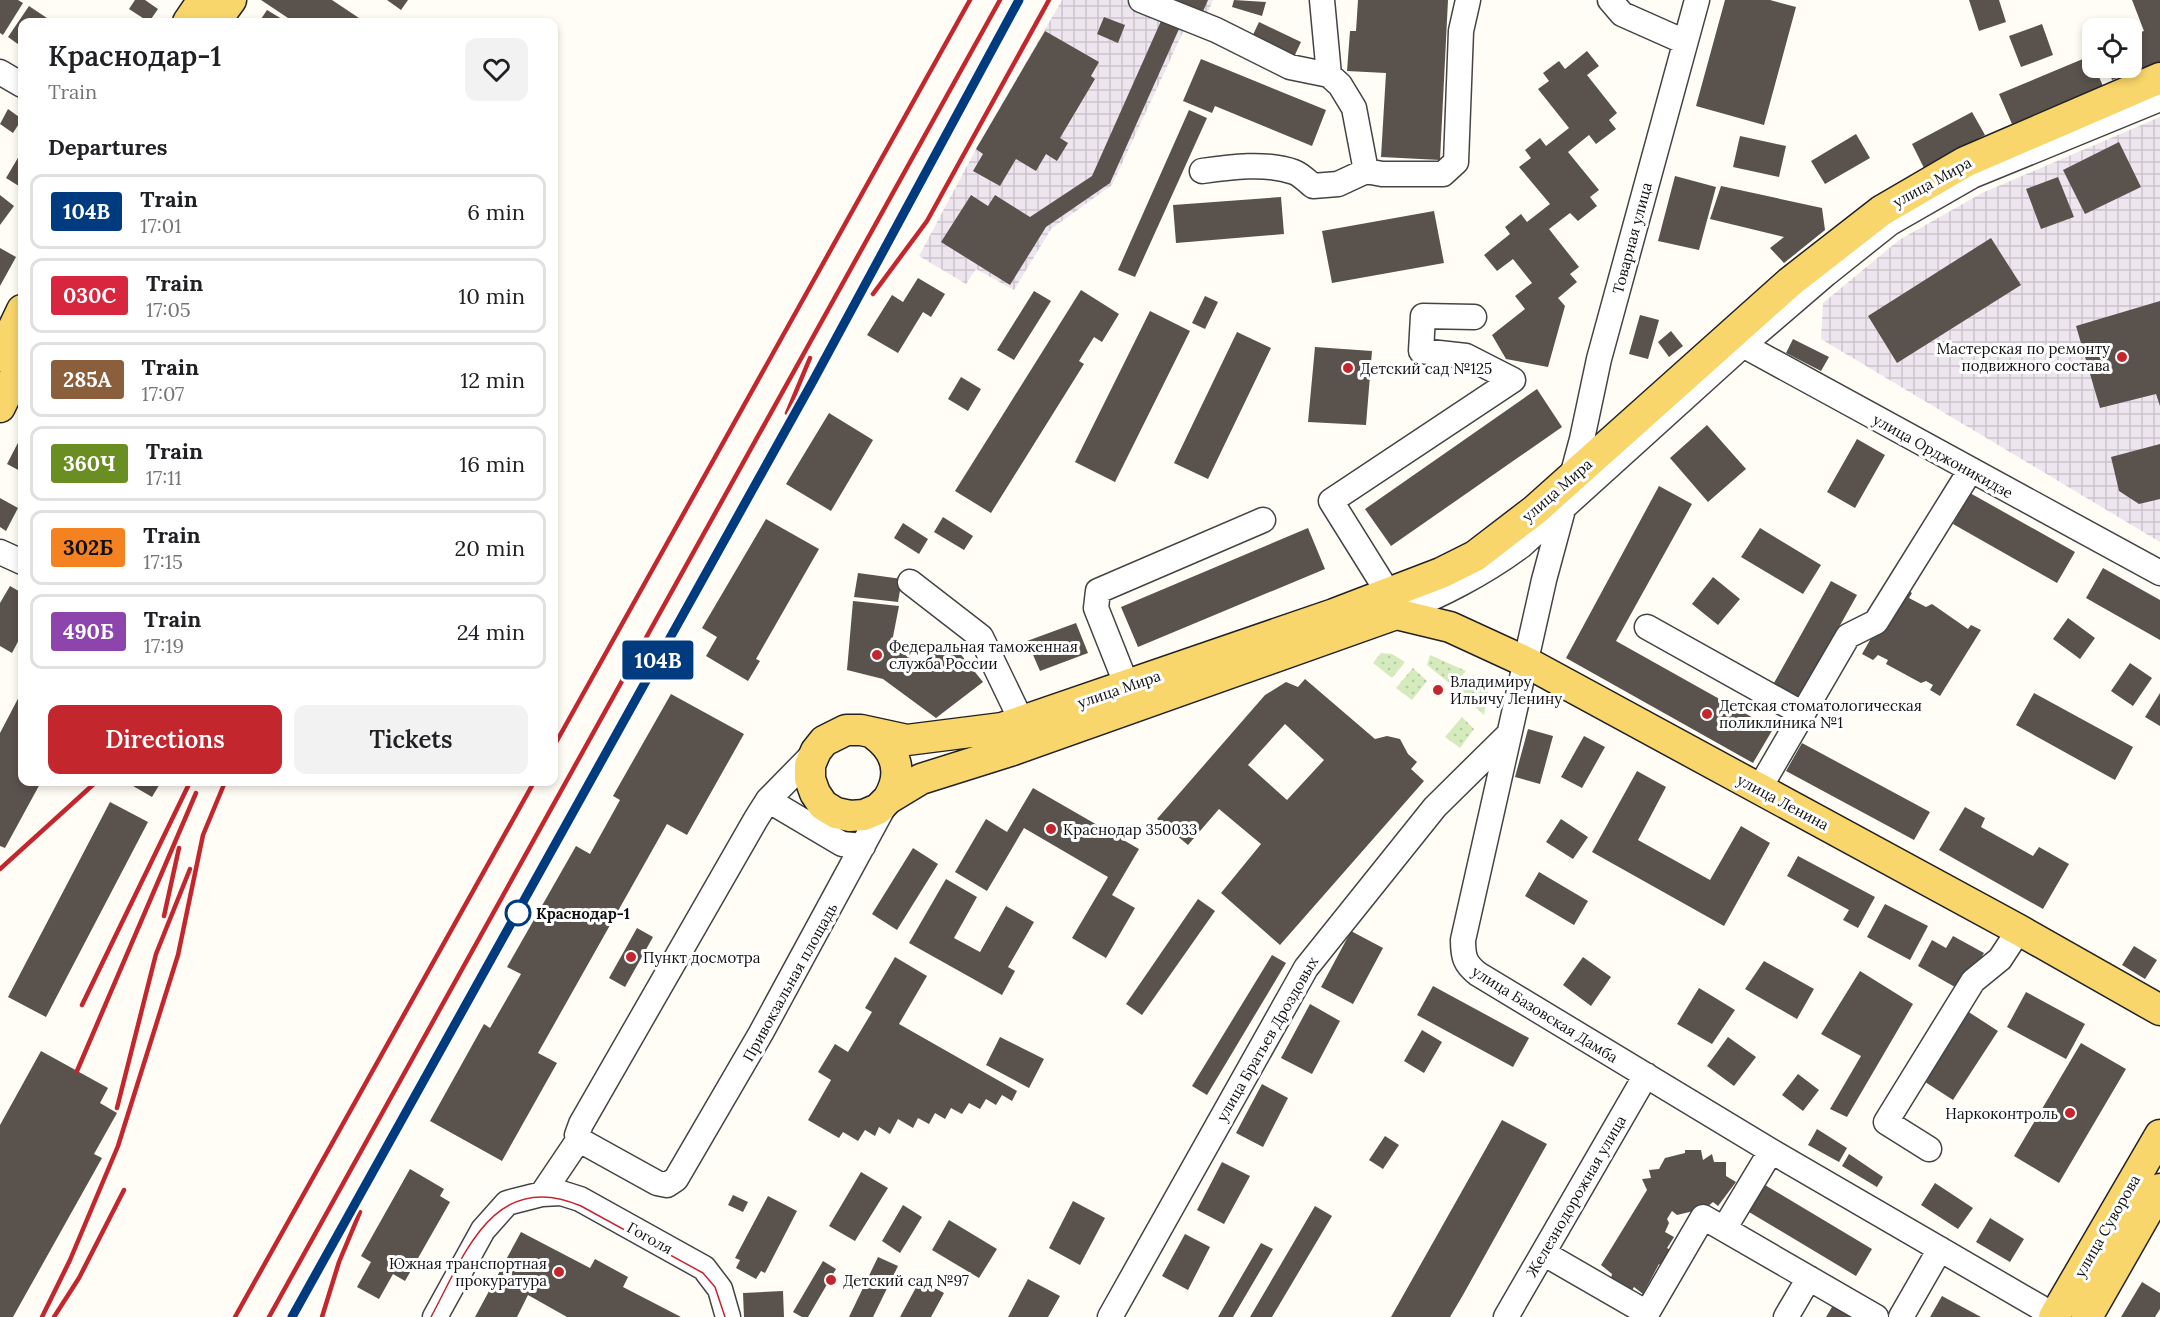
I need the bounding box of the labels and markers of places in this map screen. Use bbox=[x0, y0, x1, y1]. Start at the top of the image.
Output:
place label: Мастерская по ремонту подвижного состава bbox=[1937, 339, 2110, 375]
marker: Мастерская по ремонту подвижного состава bbox=[2115, 350, 2129, 364]
place label: Детский сад №125 bbox=[1360, 359, 1492, 378]
marker: Детский сад №125 bbox=[1341, 361, 1355, 375]
place label: Федеральная таможенная служба России bbox=[889, 637, 1078, 673]
marker: Федеральная таможенная служба России bbox=[870, 648, 884, 662]
place label: Владимиру Ильичу Ленину bbox=[1450, 672, 1562, 708]
marker: Владимиру Ильичу Ленину bbox=[1431, 683, 1445, 697]
place label: Детская стоматологическая поликлиника №1 bbox=[1719, 696, 1922, 732]
marker: Детская стоматологическая поликлиника №1 bbox=[1700, 707, 1714, 721]
place label: Краснодар 350033 bbox=[1063, 820, 1197, 839]
marker: Краснодар 350033 bbox=[1044, 822, 1058, 836]
marker: Краснодар-1 bbox=[505, 900, 531, 926]
place label: Краснодар-1 bbox=[536, 904, 630, 923]
place label: Пункт досмотра bbox=[643, 948, 761, 967]
marker: Пункт досмотра bbox=[624, 950, 638, 964]
place label: Наркоконтроль bbox=[1945, 1104, 2058, 1123]
marker: Наркоконтроль bbox=[2063, 1106, 2077, 1120]
place label: Южная транспортная прокуратура bbox=[389, 1254, 547, 1290]
marker: Южная транспортная прокуратура bbox=[552, 1265, 566, 1279]
place label: Детский сад №97 bbox=[843, 1271, 969, 1290]
marker: Детский сад №97 bbox=[824, 1273, 838, 1287]

